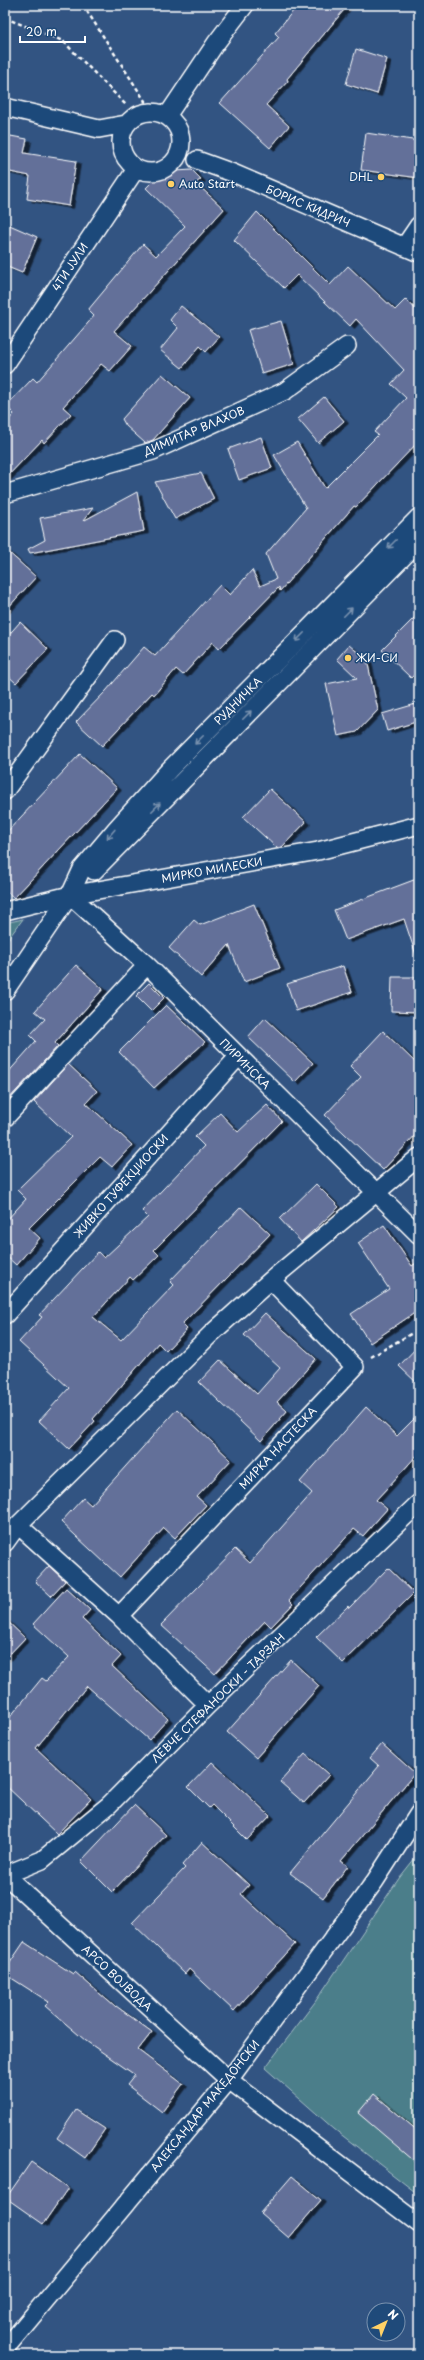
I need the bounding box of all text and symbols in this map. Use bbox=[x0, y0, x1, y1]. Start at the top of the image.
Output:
scale bar bbox=[20, 18, 85, 44]
text: 20 m bbox=[26, 22, 57, 40]
place label: DHL bbox=[349, 168, 374, 185]
marker: DHL bbox=[376, 172, 386, 182]
place label: Auto Start bbox=[179, 175, 235, 192]
marker: Auto Start bbox=[166, 179, 176, 189]
street label: БОРИС КИДРИЧ bbox=[263, 180, 353, 231]
street label: 4ТИ ЈУЛИ bbox=[47, 239, 92, 294]
street label: ДИМИТАР ВЛАХОВ bbox=[140, 402, 247, 460]
one-way arrow bbox=[387, 539, 397, 549]
one-way arrow bbox=[343, 607, 353, 617]
one-way arrow bbox=[295, 632, 305, 642]
place label: ЖИ-СИ bbox=[355, 649, 398, 666]
marker: ЖИ-СИ bbox=[343, 653, 353, 663]
street label: РУДНИЧКА bbox=[210, 673, 266, 729]
one-way arrow bbox=[242, 710, 252, 720]
one-way arrow bbox=[194, 735, 204, 745]
one-way arrow bbox=[151, 802, 161, 812]
one-way arrow bbox=[106, 829, 115, 840]
street label: МИРКО МИЛЕСКИ bbox=[160, 852, 264, 887]
street label: ПИРИНСКА bbox=[216, 1034, 275, 1093]
street label: ЖИВКО ТУФЕКЏИОСКИ bbox=[69, 1130, 172, 1241]
street label: МИРКА НАСТЕСКА bbox=[235, 1402, 321, 1493]
street label: ЛЕВЧЕ СТЕФАНОСКИ - ТАРЗАН bbox=[147, 1629, 288, 1766]
street label: АРСО ВОЈВОДА bbox=[78, 1940, 157, 2015]
street label: АЛЕКСАНДАР МАКЕДОНСКИ bbox=[146, 2036, 263, 2175]
north arrow bbox=[366, 2302, 406, 2342]
text: N bbox=[384, 2305, 402, 2324]

